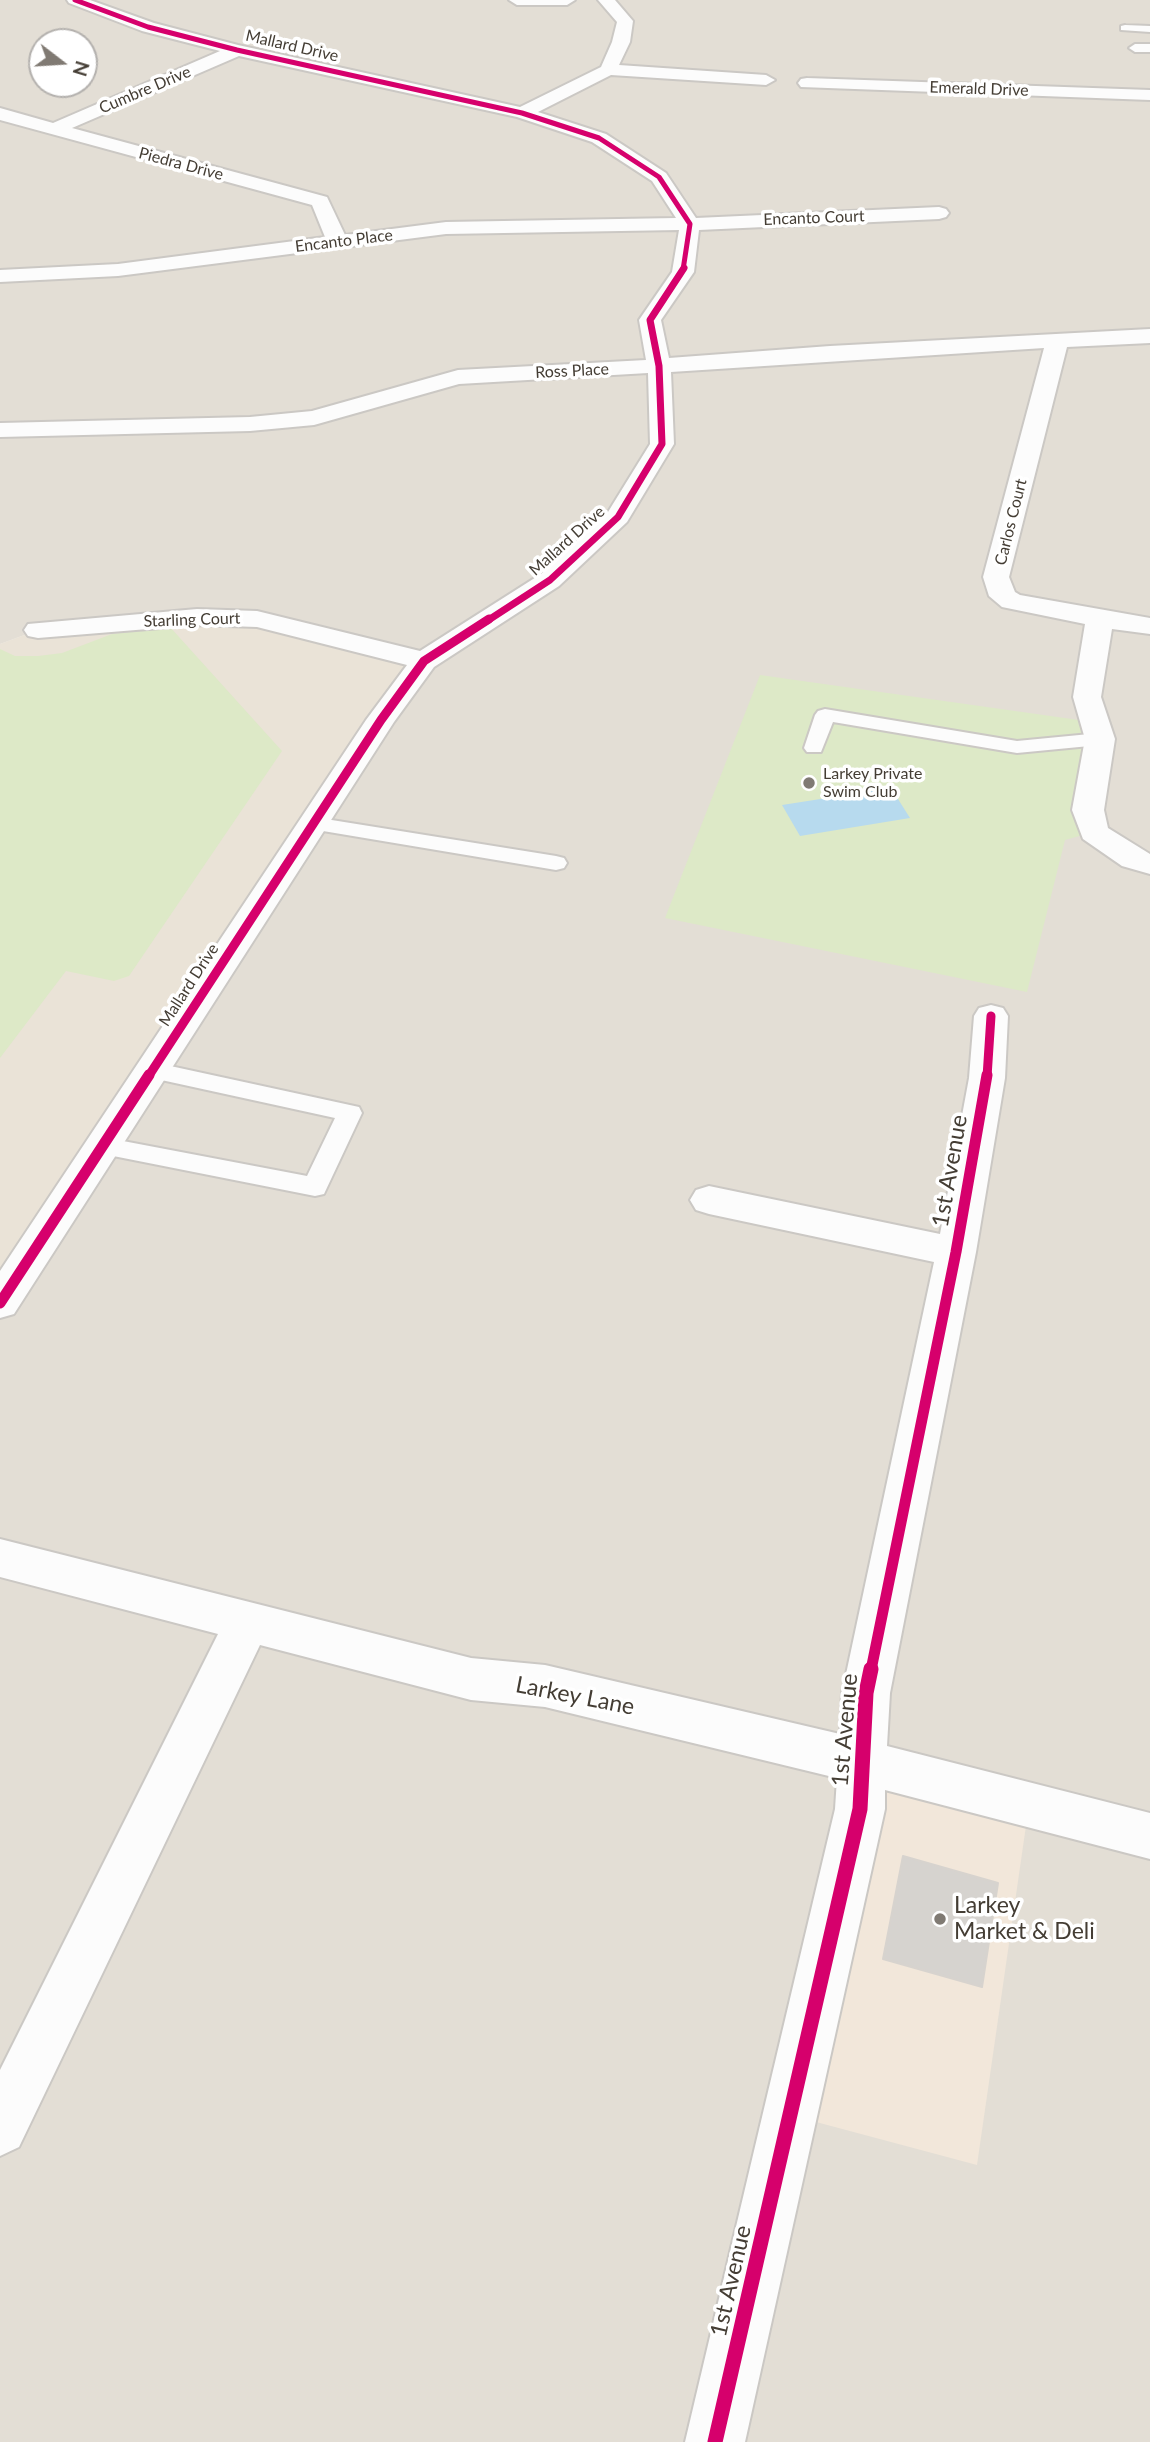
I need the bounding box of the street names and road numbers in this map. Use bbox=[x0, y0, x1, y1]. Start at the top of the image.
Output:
street label: Mallard Drive bbox=[244, 26, 340, 66]
street label: Cumbre Drive bbox=[96, 62, 194, 118]
street label: Emerald Drive bbox=[929, 78, 1029, 100]
street label: Piedra Drive bbox=[137, 144, 225, 184]
street label: Encanto Court bbox=[763, 207, 865, 229]
street label: Encanto Place bbox=[294, 225, 394, 257]
street label: Ross Place bbox=[535, 359, 609, 383]
street label: Carlos Court bbox=[991, 477, 1031, 567]
street label: Mallard Drive bbox=[525, 502, 609, 580]
street label: Starling Court bbox=[143, 609, 241, 631]
street label: Mallard Drive bbox=[155, 940, 223, 1030]
street label: 1st Avenue bbox=[927, 1113, 973, 1229]
street label: Larkey Lane bbox=[513, 1671, 637, 1721]
street label: 1st Avenue bbox=[826, 1672, 864, 1788]
street label: 1st Avenue bbox=[705, 2223, 757, 2339]

